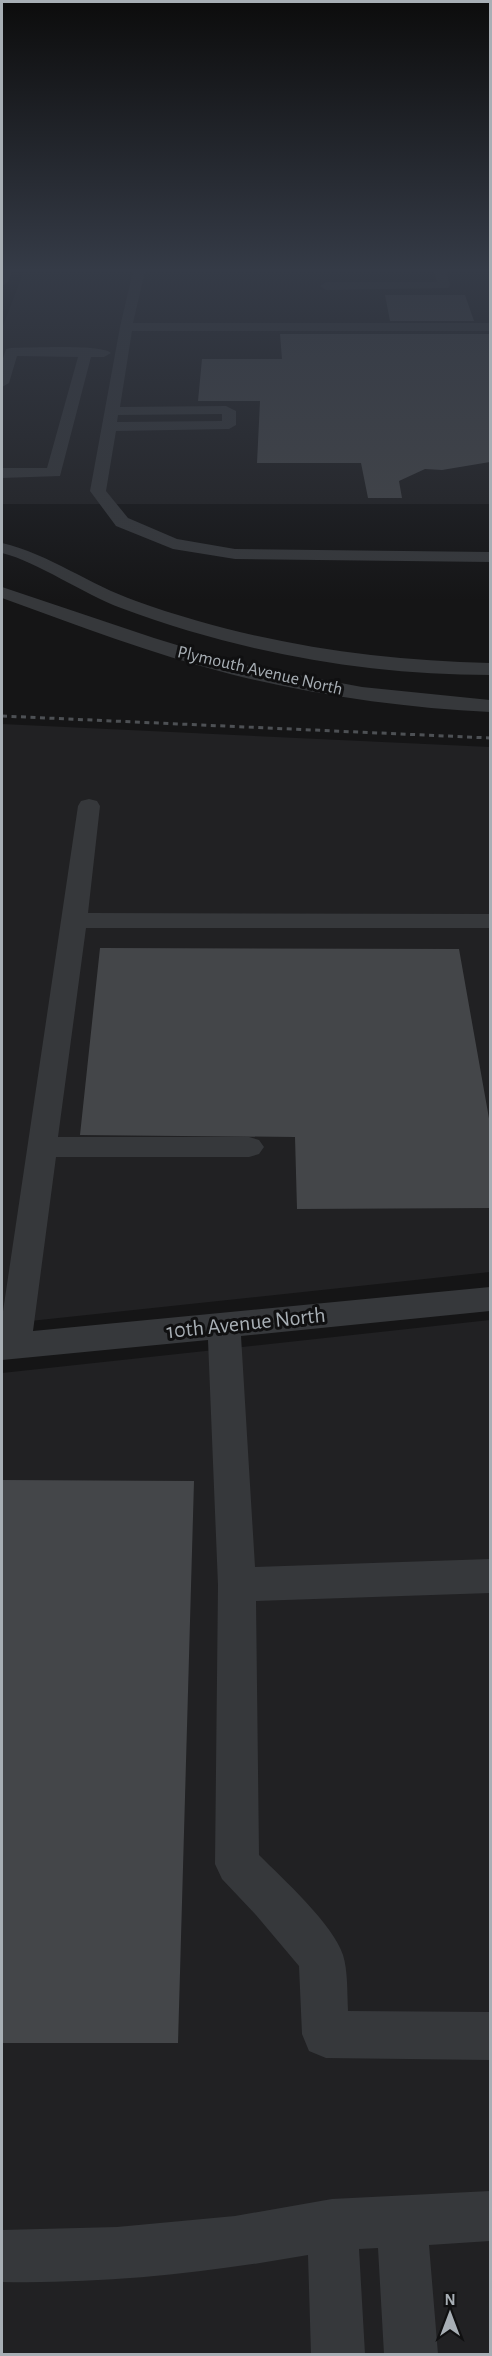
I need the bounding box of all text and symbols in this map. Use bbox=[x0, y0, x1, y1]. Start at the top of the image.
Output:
street label: Plymouth Avenue North bbox=[176, 643, 344, 699]
street label: 10th Avenue North bbox=[165, 1304, 327, 1342]
north arrow bbox=[420, 2284, 480, 2344]
text: N bbox=[444, 2292, 456, 2308]

